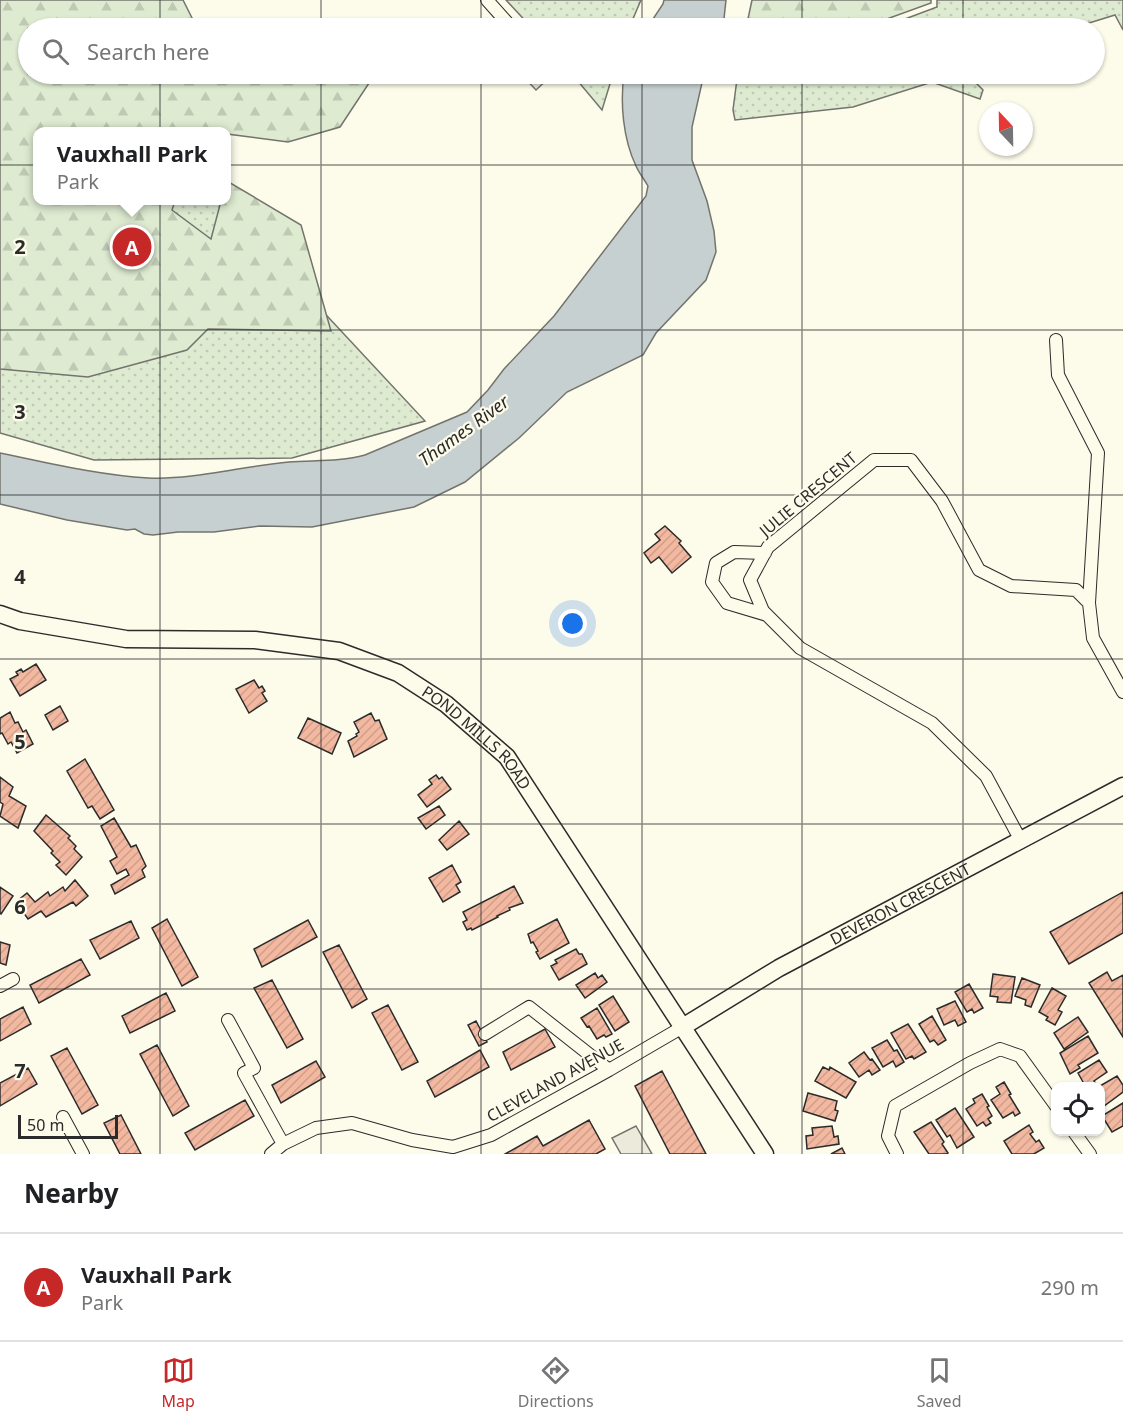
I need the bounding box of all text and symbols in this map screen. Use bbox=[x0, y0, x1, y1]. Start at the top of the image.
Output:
search box bbox=[18, 18, 1105, 84]
icon: search bbox=[39, 35, 72, 68]
text: Search here bbox=[87, 36, 209, 66]
north arrow bbox=[979, 102, 1033, 156]
popup bbox=[33, 127, 231, 205]
text: Vauxhall Park bbox=[57, 138, 207, 168]
text: Park bbox=[57, 168, 99, 195]
pin: A bbox=[112, 224, 152, 270]
text: 2 bbox=[14, 233, 26, 260]
water label: Thames River bbox=[413, 389, 514, 471]
text: 3 bbox=[14, 398, 26, 425]
street label: JULIE CRESCENT bbox=[753, 447, 861, 543]
text: 4 bbox=[14, 563, 26, 590]
your location bbox=[558, 609, 587, 638]
street label: POND MILLS ROAD bbox=[418, 680, 536, 794]
text: 5 bbox=[14, 728, 26, 755]
street label: DEVERON CRESCENT bbox=[826, 858, 974, 950]
text: 6 bbox=[14, 893, 26, 920]
street label: CLEVELAND AVENUE bbox=[483, 1033, 627, 1127]
text: 7 bbox=[14, 1057, 26, 1084]
map controls bbox=[1051, 1082, 1105, 1136]
button: locate bbox=[1051, 1082, 1105, 1136]
scale bar bbox=[18, 1112, 118, 1140]
text: 50 m bbox=[27, 1114, 64, 1136]
text: Nearby bbox=[24, 1175, 119, 1211]
text: Vauxhall Park bbox=[81, 1259, 232, 1289]
text: A bbox=[37, 1274, 50, 1301]
text: 290 m bbox=[1041, 1274, 1099, 1301]
text: Park bbox=[81, 1289, 123, 1316]
tab: Map bbox=[161, 1354, 195, 1412]
tab: Directions bbox=[518, 1354, 594, 1412]
tab: Saved bbox=[917, 1354, 961, 1412]

